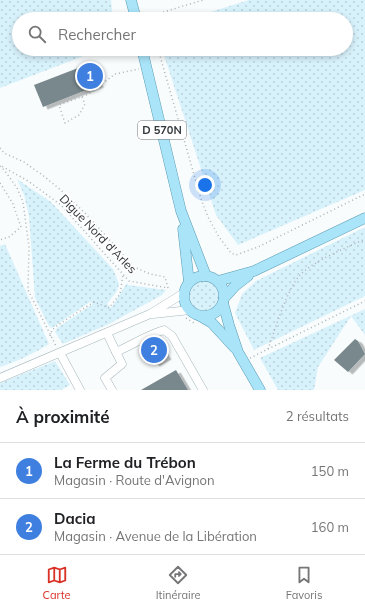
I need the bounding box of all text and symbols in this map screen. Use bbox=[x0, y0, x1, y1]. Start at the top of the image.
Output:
search box bbox=[12, 12, 353, 56]
icon: search bbox=[26, 23, 48, 45]
text: Rechercher bbox=[58, 25, 136, 44]
pin: 1 bbox=[77, 61, 103, 91]
road number: D 570N bbox=[138, 121, 186, 139]
your location bbox=[195, 175, 215, 195]
street label: Digue Nord d'Arles bbox=[57, 191, 140, 276]
pin: 2 bbox=[141, 335, 167, 365]
text: À proximité bbox=[16, 406, 110, 427]
text: 2 résultats bbox=[286, 408, 349, 424]
text: La Ferme du Trébon bbox=[54, 453, 196, 472]
text: 1 bbox=[25, 463, 33, 479]
text: 150 m bbox=[311, 463, 349, 479]
text: Magasin · Route d'Avignon bbox=[54, 472, 215, 488]
text: Dacia bbox=[54, 509, 96, 528]
text: 2 bbox=[25, 519, 33, 535]
text: 160 m bbox=[311, 519, 349, 535]
text: Magasin · Avenue de la Libération bbox=[54, 528, 257, 544]
tab: Carte bbox=[43, 564, 71, 602]
tab: Itinéraire bbox=[156, 564, 201, 602]
tab: Favoris bbox=[286, 564, 322, 602]

